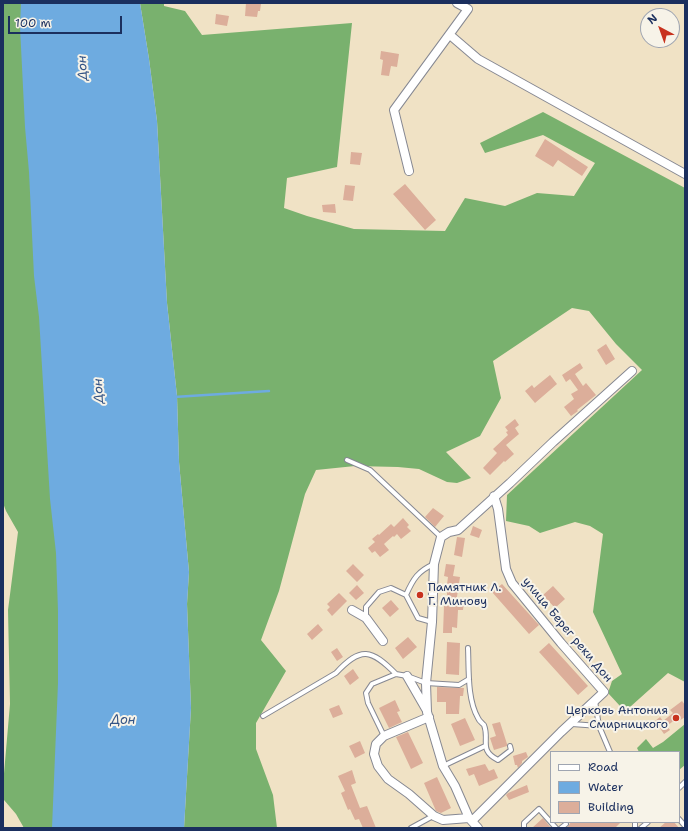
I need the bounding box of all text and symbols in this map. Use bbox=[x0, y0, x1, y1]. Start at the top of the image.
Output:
scale bar bbox=[10, 8, 124, 34]
north arrow bbox=[640, 8, 680, 48]
text: N bbox=[644, 11, 661, 28]
text: 100 m bbox=[15, 15, 51, 31]
water label: Дон bbox=[75, 55, 91, 81]
water label: Дон bbox=[91, 378, 107, 404]
street label: улица Берег реки Дон bbox=[519, 575, 615, 685]
place label: Памятник Л. Г. Минову bbox=[428, 581, 501, 609]
marker: Памятник Л. Г. Минову bbox=[415, 590, 425, 600]
place label: Церковь Антония Смирницкого bbox=[566, 704, 668, 732]
water label: Дон bbox=[111, 713, 135, 729]
marker: Церковь Антония Смирницкого bbox=[671, 713, 681, 723]
legend bbox=[550, 751, 680, 823]
text: Road bbox=[588, 759, 618, 775]
text: Water bbox=[588, 779, 623, 795]
text: Building bbox=[588, 799, 634, 815]

